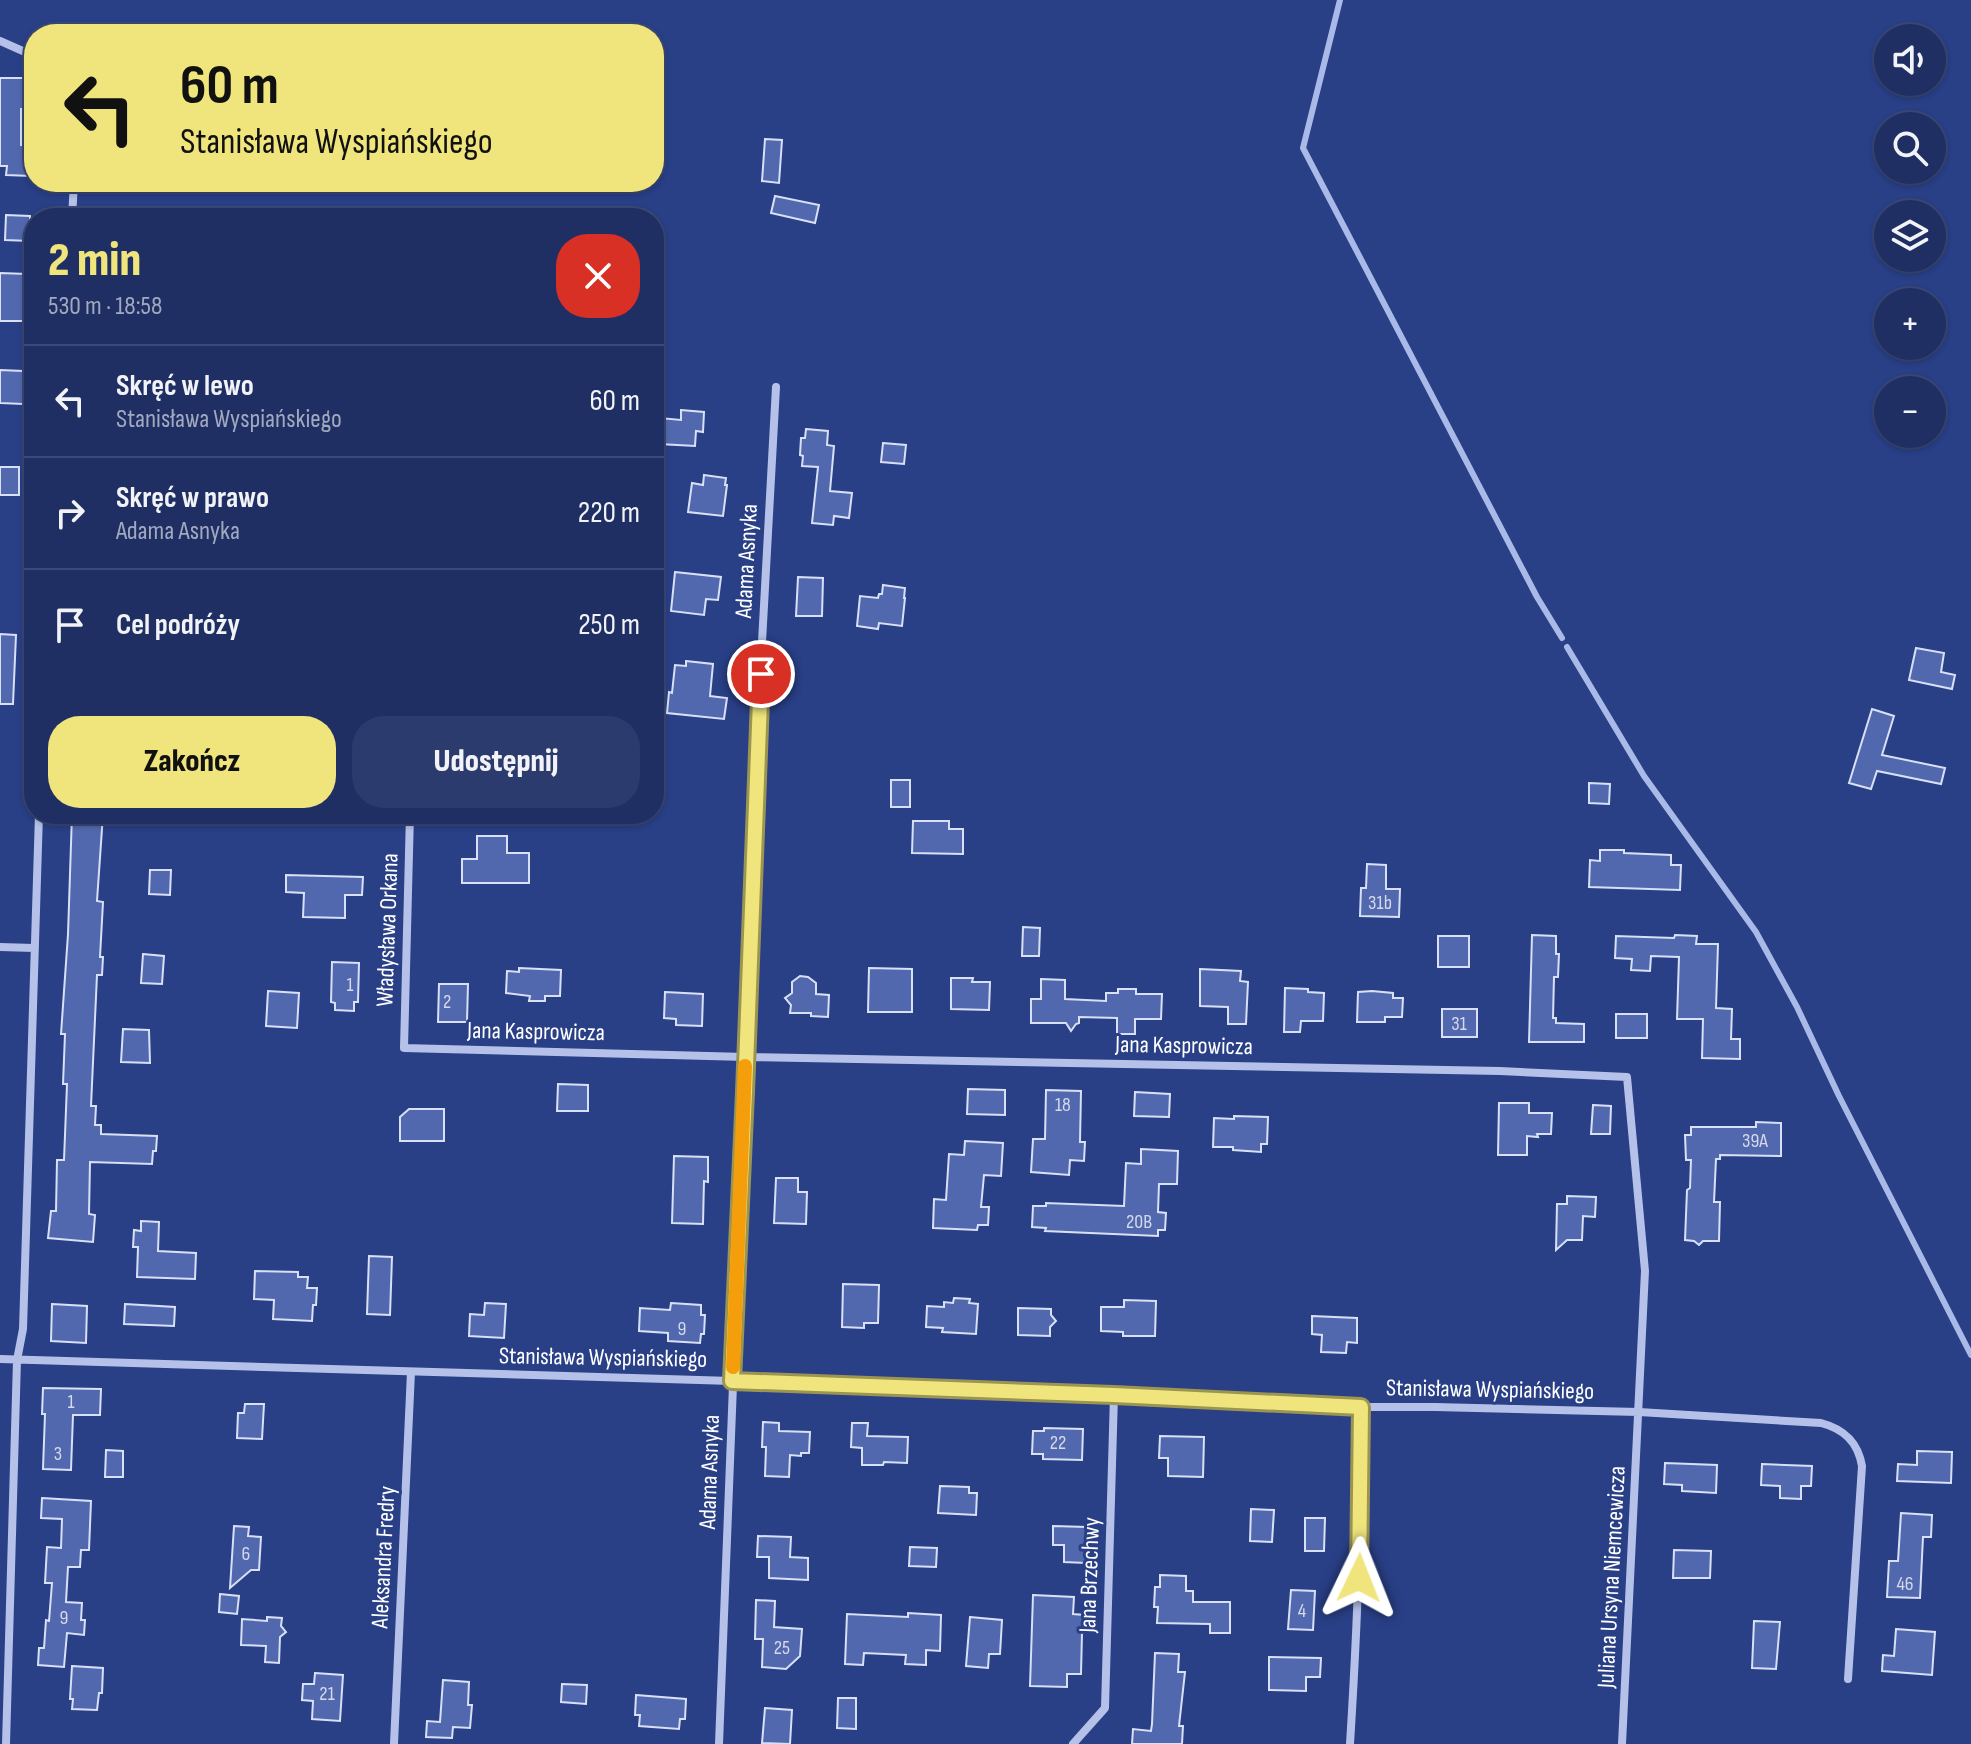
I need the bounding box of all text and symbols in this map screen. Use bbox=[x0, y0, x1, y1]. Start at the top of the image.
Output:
map controls bbox=[1874, 24, 1946, 448]
button: sound bbox=[1874, 24, 1946, 96]
text: 60 m bbox=[180, 53, 279, 120]
icon: left bbox=[48, 56, 152, 160]
button: search bbox=[1874, 112, 1946, 184]
text: Stanisława Wyspiańskiego bbox=[180, 121, 493, 164]
button: layers bbox=[1874, 200, 1946, 272]
text: 2 min bbox=[48, 232, 141, 289]
button: close bbox=[556, 234, 640, 318]
button: + bbox=[1874, 288, 1946, 360]
text: 530 m · 18:58 bbox=[48, 291, 162, 322]
text: Skręć w lewo bbox=[116, 368, 254, 404]
button: − bbox=[1874, 376, 1946, 448]
icon: left bbox=[48, 379, 92, 423]
text: 60 m bbox=[589, 383, 640, 419]
text: Stanisława Wyspiańskiego bbox=[116, 404, 342, 435]
text: Skręć w prawo bbox=[116, 480, 269, 516]
icon: right bbox=[48, 491, 92, 535]
text: 220 m bbox=[578, 495, 640, 531]
street label: Adama Asnyka bbox=[729, 503, 764, 620]
text: Adama Asnyka bbox=[116, 516, 240, 547]
icon: arrive bbox=[48, 603, 92, 647]
text: Cel podróży bbox=[116, 607, 240, 643]
text: 250 m bbox=[578, 607, 640, 643]
pin bbox=[727, 640, 795, 708]
icon: arrive bbox=[739, 652, 783, 696]
button: Zakończ bbox=[48, 716, 336, 808]
button: Udostępnij bbox=[352, 716, 640, 808]
street label: Władysława Orkana bbox=[370, 853, 405, 1007]
house number: 31b bbox=[1368, 891, 1392, 915]
house number: 1 bbox=[347, 973, 354, 997]
house number: 2 bbox=[443, 990, 451, 1014]
house number: 31 bbox=[1451, 1012, 1467, 1036]
street label: Jana Kasprowicza bbox=[466, 1016, 605, 1047]
street label: Jana Kasprowicza bbox=[1114, 1030, 1253, 1061]
house number: 18 bbox=[1055, 1093, 1071, 1117]
house number: 39A bbox=[1742, 1129, 1768, 1153]
house number: 20B bbox=[1126, 1210, 1152, 1234]
house number: 9 bbox=[678, 1317, 686, 1341]
street label: Stanisława Wyspiańskiego bbox=[499, 1341, 707, 1374]
street label: Stanisława Wyspiańskiego bbox=[1386, 1373, 1594, 1406]
house number: 1 bbox=[68, 1390, 75, 1414]
street label: Adama Asnyka bbox=[693, 1414, 726, 1531]
house number: 22 bbox=[1050, 1431, 1066, 1455]
house number: 3 bbox=[54, 1442, 62, 1466]
street label: Juliana Ursyna Niemcewicza bbox=[1591, 1465, 1632, 1690]
street label: Aleksandra Fredry bbox=[365, 1485, 402, 1630]
street label: Jana Brzechwy bbox=[1073, 1517, 1106, 1634]
position arrow bbox=[1317, 1536, 1401, 1620]
house number: 6 bbox=[242, 1542, 250, 1566]
house number: 46 bbox=[1896, 1572, 1914, 1596]
house number: 4 bbox=[1298, 1599, 1306, 1623]
house number: 9 bbox=[60, 1606, 68, 1630]
house number: 25 bbox=[774, 1636, 790, 1660]
house number: 21 bbox=[319, 1682, 335, 1706]

